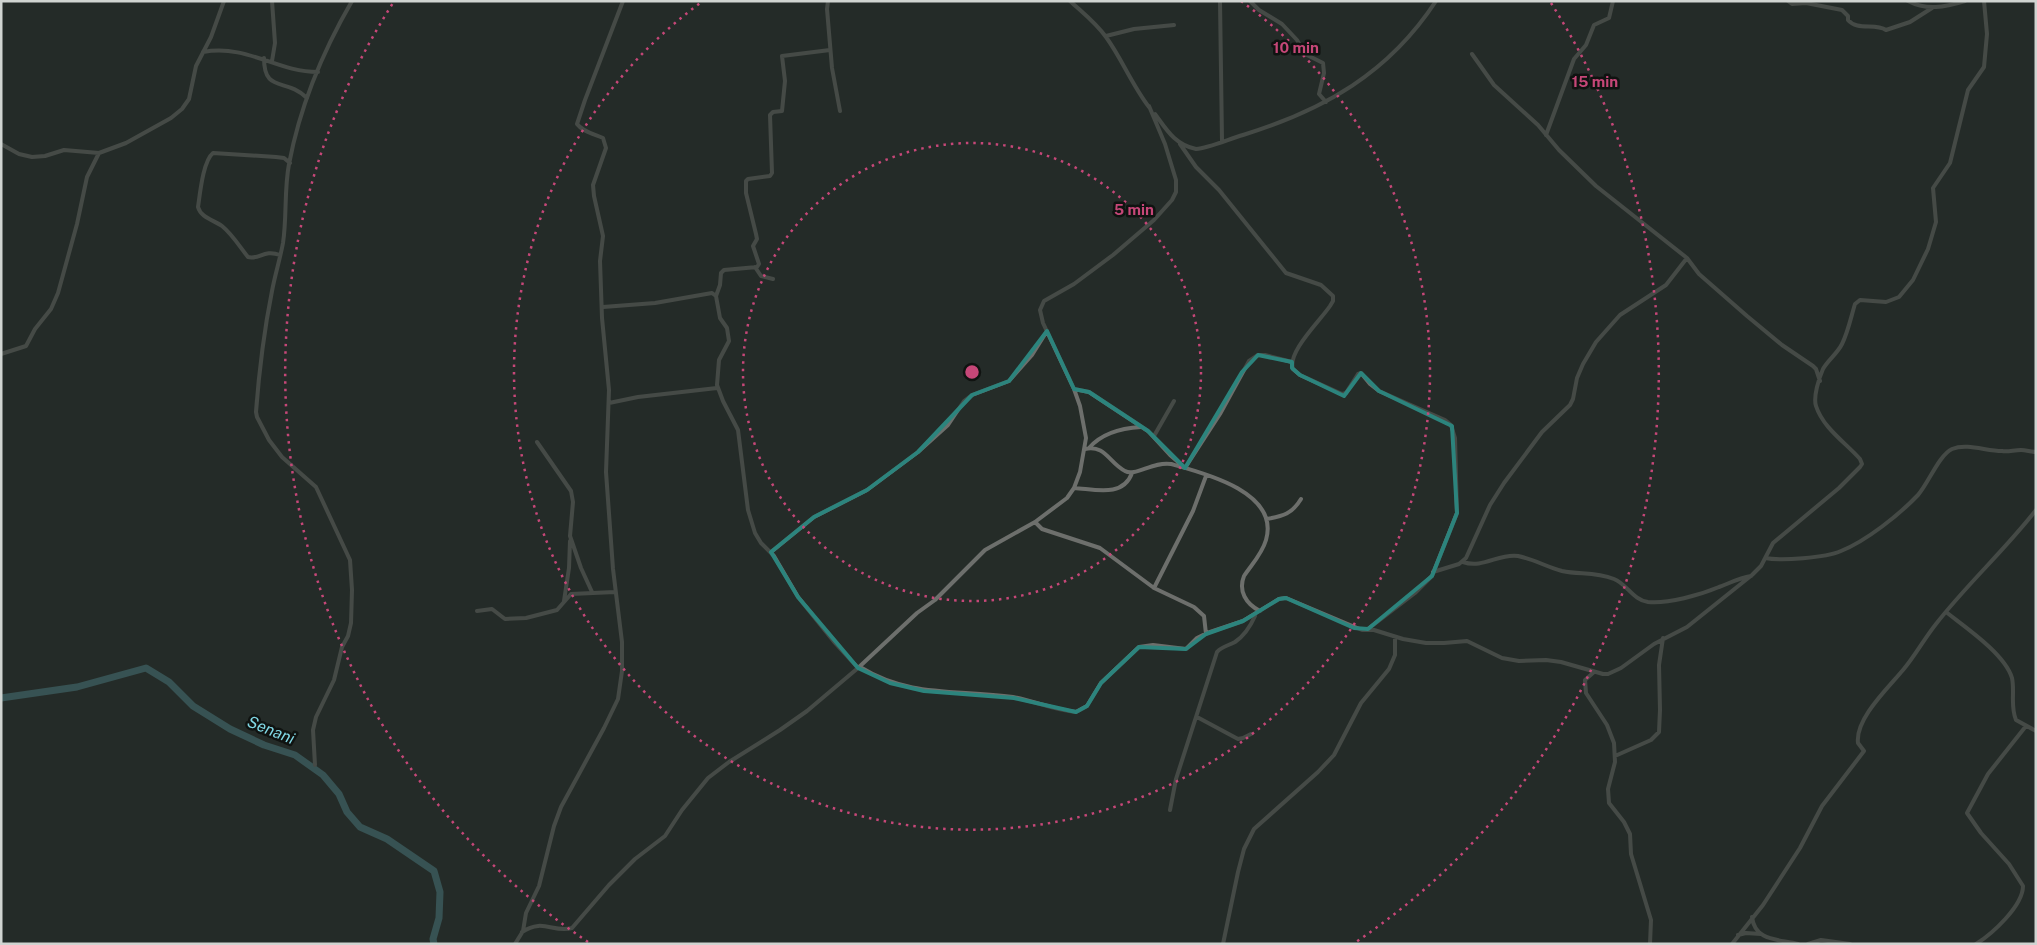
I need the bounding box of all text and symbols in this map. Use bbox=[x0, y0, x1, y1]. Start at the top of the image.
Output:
text: 10 min bbox=[1273, 39, 1319, 56]
text: 15 min bbox=[1572, 73, 1618, 90]
text: 5 min bbox=[1114, 201, 1154, 218]
centre of rings bbox=[963, 363, 981, 381]
water label: Senani bbox=[245, 712, 298, 748]

